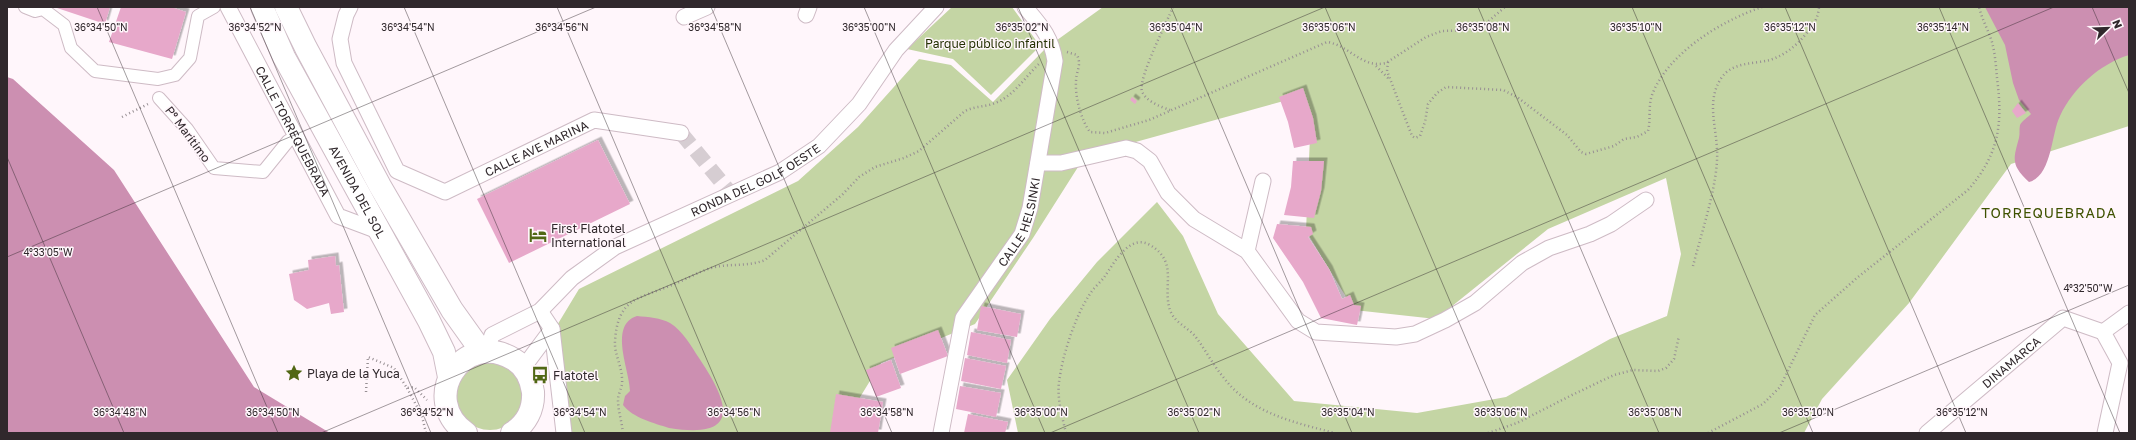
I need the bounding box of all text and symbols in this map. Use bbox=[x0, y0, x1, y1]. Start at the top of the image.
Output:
north arrow bbox=[2088, 8, 2128, 48]
text: N bbox=[2110, 18, 2125, 30]
text: 36°34'50"N bbox=[74, 21, 128, 33]
text: 36°34'52"N bbox=[228, 21, 282, 33]
text: 36°34'54"N bbox=[381, 21, 435, 33]
text: 36°34'56"N bbox=[535, 21, 589, 33]
text: 36°34'58"N bbox=[688, 21, 742, 33]
text: 36°35'00"N bbox=[842, 21, 896, 33]
text: 36°35'02"N bbox=[995, 21, 1049, 33]
text: 36°35'04"N bbox=[1149, 21, 1203, 33]
text: 36°35'06"N bbox=[1302, 21, 1356, 33]
text: 36°35'08"N bbox=[1456, 21, 1510, 33]
text: 36°35'10"N bbox=[1610, 21, 1662, 33]
text: 36°35'12"N bbox=[1764, 21, 1816, 33]
text: 36°35'14"N bbox=[1917, 21, 1969, 33]
park label: Parque público infantil bbox=[925, 36, 1055, 51]
street label: CALLE TORREQUEBRADA bbox=[253, 63, 334, 199]
street label: Pº Maritimo bbox=[162, 103, 214, 165]
street label: CALLE AVE MARINA bbox=[482, 117, 590, 179]
street label: RONDA DEL GOLF OESTE bbox=[688, 140, 823, 219]
street label: AVENIDA DEL SOL bbox=[326, 142, 389, 241]
street label: CALLE HELSINKI bbox=[994, 176, 1043, 269]
district label: TORREQUEBRADA bbox=[1981, 204, 2117, 221]
place label: First Flatotel International bbox=[551, 221, 626, 250]
hotel icon: First Flatotel International bbox=[528, 225, 548, 245]
text: 4°33'05"W bbox=[23, 246, 73, 258]
text: 4°32'50"W bbox=[2063, 282, 2113, 294]
street label: DINAMARCA bbox=[1979, 333, 2043, 391]
place icon: Playa de la Yuca bbox=[284, 363, 304, 383]
bus stop icon: Flatotel bbox=[530, 365, 550, 385]
place label: Playa de la Yuca bbox=[307, 366, 400, 381]
place label: Flatotel bbox=[553, 368, 598, 383]
text: 36°34'48"N bbox=[93, 406, 147, 418]
text: 36°34'50"N bbox=[246, 406, 300, 418]
text: 36°34'52"N bbox=[400, 406, 454, 418]
text: 36°34'54"N bbox=[553, 406, 607, 418]
text: 36°34'56"N bbox=[707, 406, 761, 418]
text: 36°34'58"N bbox=[860, 406, 914, 418]
text: 36°35'00"N bbox=[1014, 406, 1068, 418]
text: 36°35'02"N bbox=[1167, 406, 1221, 418]
text: 36°35'04"N bbox=[1321, 406, 1375, 418]
text: 36°35'06"N bbox=[1474, 406, 1528, 418]
text: 36°35'08"N bbox=[1628, 406, 1682, 418]
text: 36°35'10"N bbox=[1782, 406, 1834, 418]
text: 36°35'12"N bbox=[1936, 406, 1988, 418]

